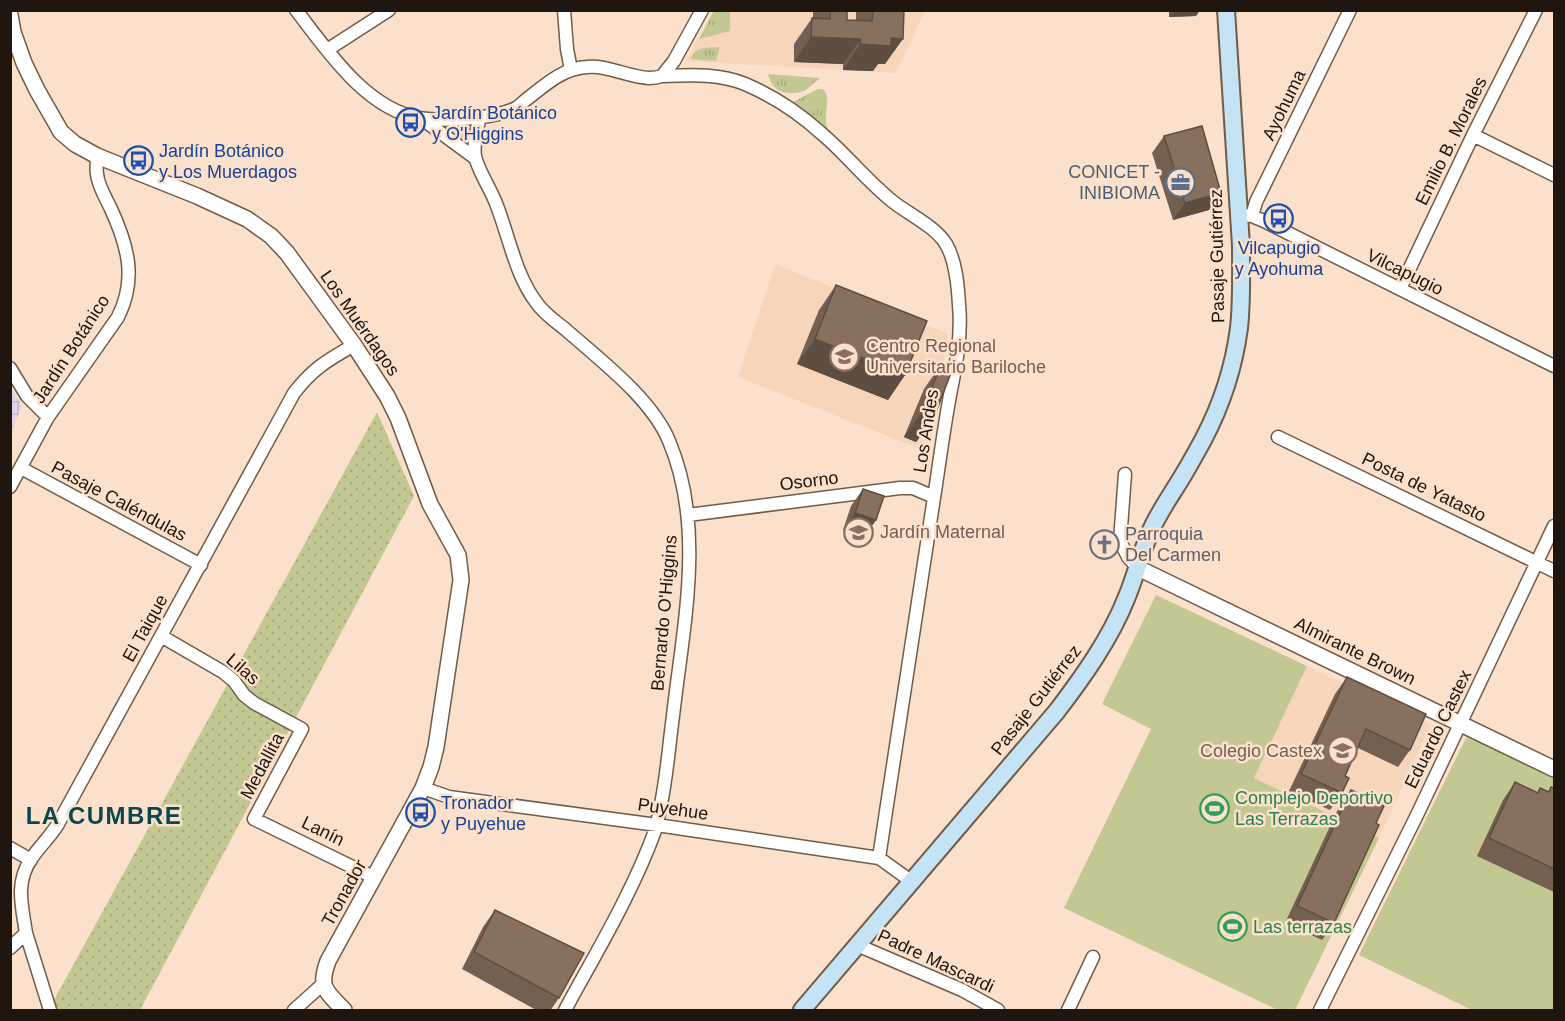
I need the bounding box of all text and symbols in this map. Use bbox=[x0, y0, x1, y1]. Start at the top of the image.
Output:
street label: Ayohuma bbox=[1258, 66, 1310, 143]
street label: Emilio B. Morales bbox=[1411, 74, 1491, 208]
place label: Jardín Botánico y O'Higgins bbox=[432, 103, 557, 144]
bus stop icon: Jardín Botánico y O'Higgins bbox=[395, 107, 427, 139]
place label: Jardín Botánico y Los Muerdagos bbox=[159, 141, 297, 182]
bus stop icon: Jardín Botánico y Los Muerdagos bbox=[122, 145, 154, 177]
place label: CONICET - INIBIOMA bbox=[1068, 162, 1160, 203]
office icon: CONICET - INIBIOMA bbox=[1165, 166, 1197, 198]
street label: Pasaje Gutiérrez bbox=[1206, 189, 1228, 323]
bus stop icon: Vilcapugio y Ayohuma bbox=[1263, 203, 1295, 235]
place label: Vilcapugio y Ayohuma bbox=[1235, 238, 1324, 279]
street label: Vilcapugio bbox=[1363, 245, 1447, 299]
street label: Los Muérdagos bbox=[316, 266, 404, 380]
street label: Jardín Botánico bbox=[29, 291, 113, 407]
place label: Centro Regional Universitario Bariloche bbox=[866, 336, 1046, 377]
school or university icon: Centro Regional Universitario Bariloche bbox=[829, 340, 861, 372]
street label: Los Andes bbox=[910, 388, 942, 474]
street label: Posta de Yatasto bbox=[1359, 448, 1489, 526]
street label: Pasaje Caléndulas bbox=[48, 457, 190, 545]
street label: Osorno bbox=[778, 467, 840, 495]
school or university icon: Jardín Maternal bbox=[843, 516, 875, 548]
place label: Jardín Maternal bbox=[880, 522, 1005, 542]
place label: Parroquia Del Carmen bbox=[1125, 524, 1221, 565]
church icon: Parroquia Del Carmen bbox=[1088, 528, 1120, 560]
street label: Bernardo O'Higgins bbox=[647, 534, 681, 692]
street label: El Taique bbox=[118, 591, 172, 665]
street label: Almirante Brown bbox=[1291, 613, 1419, 689]
street label: Pasaje Gutiérrez bbox=[987, 641, 1085, 759]
street label: Lilas bbox=[222, 649, 264, 689]
street label: Eduardo Castex bbox=[1401, 667, 1475, 791]
street label: Medallita bbox=[236, 729, 288, 803]
school or university icon: Colegio Castex bbox=[1327, 735, 1359, 767]
place label: Colegio Castex bbox=[1200, 741, 1322, 761]
place label: Complejo Deportivo Las Terrazas bbox=[1235, 788, 1393, 829]
sports icon: Complejo Deportivo Las Terrazas bbox=[1198, 792, 1230, 824]
place label: Tronador y Puyehue bbox=[441, 793, 526, 834]
street label: Puyehue bbox=[636, 794, 710, 824]
bus stop icon: Tronador y Puyehue bbox=[404, 797, 436, 829]
district label: LA CUMBRE bbox=[26, 802, 182, 829]
street label: Lanín bbox=[298, 812, 348, 850]
street label: Tronador bbox=[318, 857, 370, 929]
sports icon: Las terrazas bbox=[1216, 911, 1248, 943]
place label: Las terrazas bbox=[1253, 917, 1352, 937]
street label: Padre Mascardi bbox=[875, 925, 997, 997]

